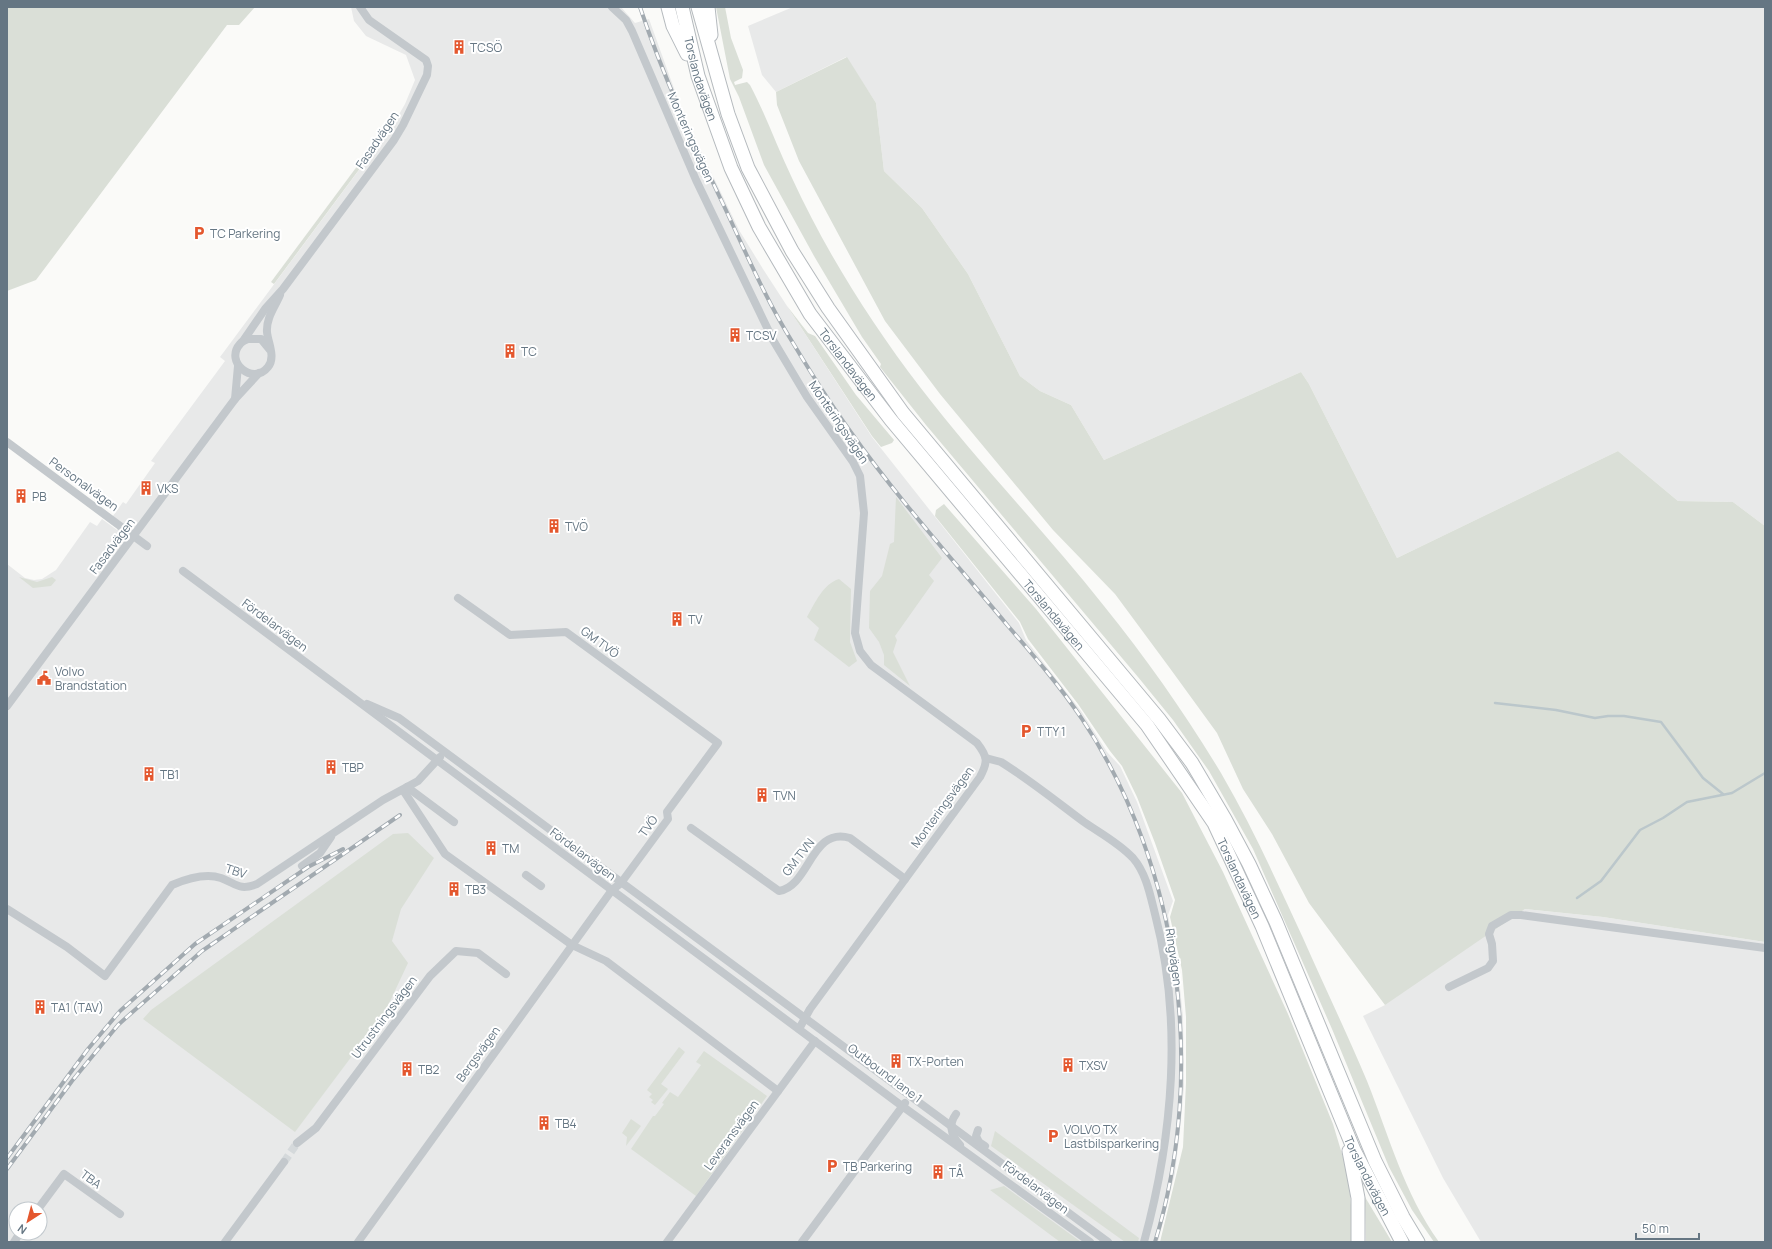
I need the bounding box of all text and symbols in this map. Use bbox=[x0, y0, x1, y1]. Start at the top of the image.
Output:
street label: Torslandavägen bbox=[681, 35, 722, 123]
building icon: TCSÖ bbox=[451, 39, 467, 55]
place label: TCSÖ bbox=[470, 39, 503, 56]
street label: Monteringsvägen bbox=[664, 89, 718, 185]
street label: Fasadvägen bbox=[351, 108, 403, 172]
parking icon: TC Parkering bbox=[191, 225, 207, 241]
place label: TC Parkering bbox=[210, 225, 280, 242]
street label: Torslandavägen bbox=[815, 324, 882, 404]
building icon: TCSV bbox=[727, 327, 743, 343]
place label: TCSV bbox=[746, 327, 777, 344]
building icon: TC bbox=[502, 343, 518, 359]
place label: TC bbox=[521, 343, 537, 360]
street label: Monteringsvägen bbox=[805, 377, 873, 467]
street label: Personalvägen bbox=[46, 453, 122, 515]
building icon: VKS bbox=[138, 480, 154, 496]
place label: VKS bbox=[157, 480, 178, 497]
building icon: PB bbox=[13, 488, 29, 504]
place label: PB bbox=[32, 488, 47, 505]
street label: Fasadvägen bbox=[85, 515, 139, 577]
building icon: TVÖ bbox=[546, 518, 562, 534]
place label: TVÖ bbox=[565, 518, 588, 535]
street label: Torslandavägen bbox=[1020, 576, 1089, 653]
street label: Fördelarvägen bbox=[239, 595, 311, 655]
building icon: TV bbox=[669, 611, 685, 627]
place label: TV bbox=[688, 611, 703, 628]
street label: GM TVÖ bbox=[577, 622, 623, 662]
place label: Volvo Brandstation bbox=[55, 663, 127, 694]
public building icon: Volvo Brandstation bbox=[36, 670, 52, 686]
parking icon: TTY 1 bbox=[1018, 723, 1034, 739]
place label: TTY 1 bbox=[1037, 723, 1066, 740]
building icon: TBP bbox=[323, 759, 339, 775]
place label: TBP bbox=[342, 759, 364, 776]
street label: Monteringsvägen bbox=[907, 763, 977, 851]
building icon: TB1 bbox=[141, 766, 157, 782]
place label: TB1 bbox=[160, 766, 179, 783]
building icon: TVN bbox=[754, 787, 770, 803]
place label: TVN bbox=[773, 787, 796, 804]
street label: TVÖ bbox=[634, 812, 662, 840]
street label: Fördelarvägen bbox=[547, 824, 619, 884]
street label: GM TVN bbox=[778, 835, 818, 879]
street label: Torslandavägen bbox=[1214, 835, 1266, 921]
building icon: TM bbox=[483, 840, 499, 856]
place label: TM bbox=[502, 840, 519, 857]
street label: TBV bbox=[223, 860, 250, 883]
building icon: TB3 bbox=[446, 881, 462, 897]
place label: TB3 bbox=[465, 881, 486, 898]
street label: Ringvägen bbox=[1162, 927, 1186, 987]
street label: Utrustningsvägen bbox=[347, 972, 421, 1062]
building icon: TA1 (TAV) bbox=[32, 999, 48, 1015]
place label: TA1 (TAV) bbox=[51, 999, 104, 1016]
street label: Bergsvägen bbox=[452, 1023, 504, 1085]
street label: Outbound lane 1 bbox=[844, 1039, 926, 1107]
building icon: TX-Porten bbox=[888, 1053, 904, 1069]
place label: TX-Porten bbox=[907, 1053, 964, 1070]
building icon: TXSV bbox=[1060, 1057, 1076, 1073]
place label: TXSV bbox=[1079, 1057, 1108, 1074]
building icon: TB2 bbox=[399, 1061, 415, 1077]
place label: TB2 bbox=[418, 1061, 440, 1078]
street label: Leveransvägen bbox=[700, 1096, 762, 1174]
building icon: TB4 bbox=[536, 1115, 552, 1131]
place label: TB4 bbox=[555, 1115, 577, 1132]
place label: VOLVO TX Lastbilsparkering bbox=[1064, 1121, 1159, 1152]
parking icon: VOLVO TX Lastbilsparkering bbox=[1045, 1128, 1061, 1144]
street label: Torslandavägen bbox=[1341, 1133, 1395, 1219]
street label: Fördelarvägen bbox=[1000, 1157, 1072, 1217]
parking icon: TB Parkering bbox=[824, 1158, 840, 1174]
place label: TB Parkering bbox=[843, 1158, 912, 1175]
building icon: TÅ bbox=[930, 1164, 946, 1180]
place label: TÅ bbox=[949, 1164, 964, 1181]
street label: TBA bbox=[77, 1166, 105, 1193]
north arrow bbox=[8, 1201, 48, 1241]
scale bar bbox=[1636, 1215, 1699, 1241]
text: 50 m bbox=[1642, 1220, 1669, 1237]
text: N bbox=[14, 1221, 29, 1238]

